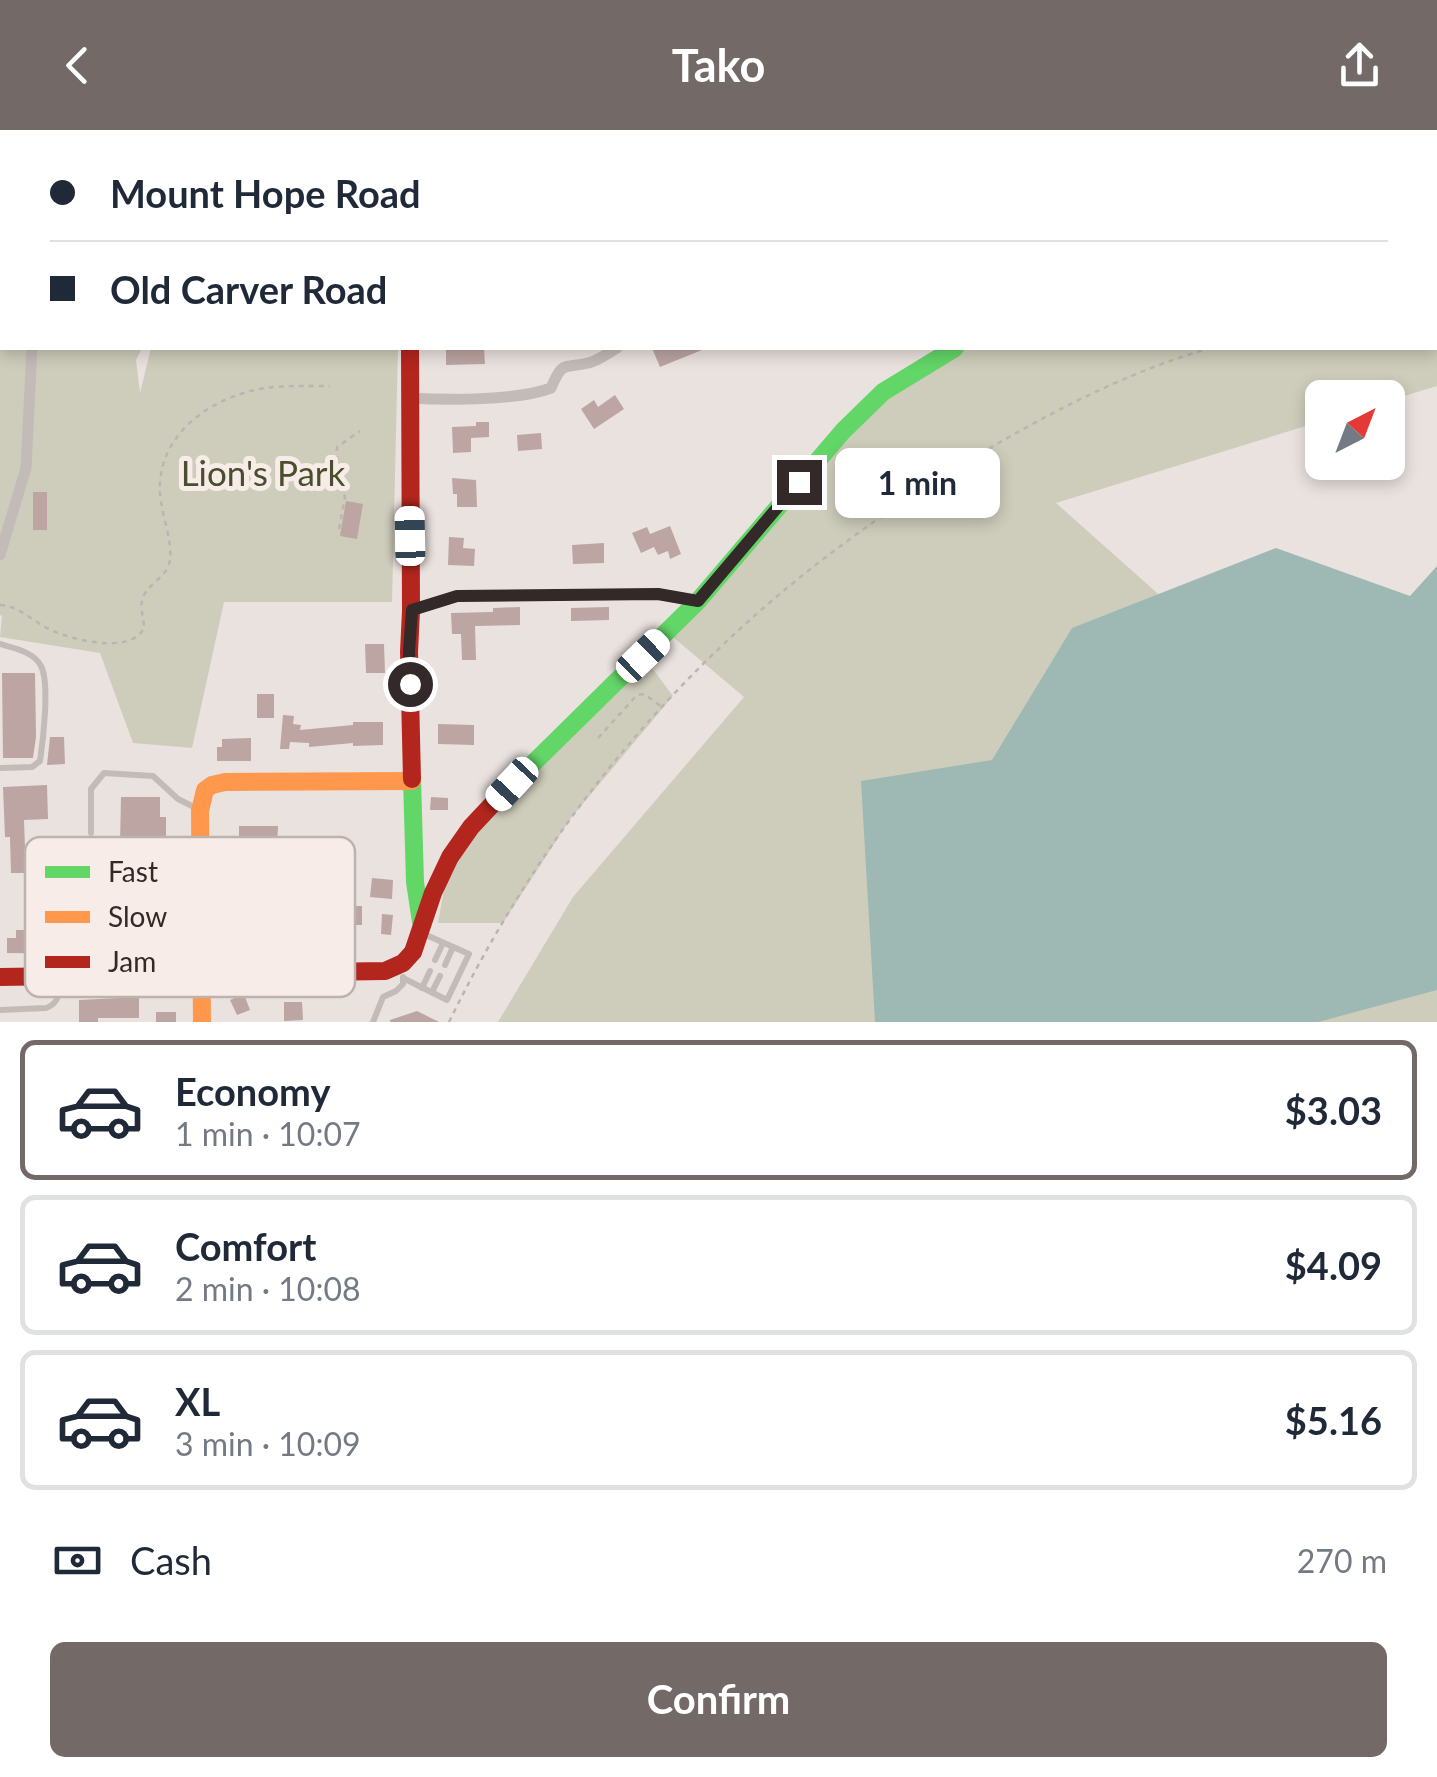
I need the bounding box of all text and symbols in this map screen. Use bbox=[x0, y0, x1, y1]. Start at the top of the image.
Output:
icon: back bbox=[50, 38, 105, 93]
text: Tako bbox=[672, 38, 765, 92]
icon: share bbox=[1332, 38, 1387, 93]
text: Mount Hope Road bbox=[110, 170, 421, 216]
text: Old Carver Road bbox=[110, 266, 387, 312]
north arrow bbox=[1305, 380, 1405, 480]
map controls bbox=[1305, 380, 1405, 480]
callout: 1 min bbox=[834, 447, 999, 517]
park label: Lion's Park bbox=[181, 451, 346, 493]
route end bbox=[777, 460, 822, 505]
text: 1 min bbox=[878, 463, 957, 502]
car bbox=[394, 506, 426, 566]
car bbox=[611, 624, 675, 688]
route start bbox=[388, 662, 433, 707]
car bbox=[481, 752, 543, 816]
legend bbox=[25, 837, 355, 997]
text: Fast bbox=[108, 854, 158, 888]
text: Slow bbox=[108, 899, 167, 933]
text: Jam bbox=[108, 944, 156, 978]
icon: car bbox=[55, 1065, 145, 1155]
text: Economy bbox=[175, 1068, 330, 1114]
text: $3.03 bbox=[1285, 1087, 1382, 1133]
text: 1 min · 10:07 bbox=[175, 1114, 361, 1153]
icon: car bbox=[55, 1220, 145, 1310]
text: Comfort bbox=[175, 1223, 316, 1269]
text: $4.09 bbox=[1285, 1242, 1382, 1288]
text: 2 min · 10:08 bbox=[175, 1269, 361, 1308]
icon: car bbox=[55, 1375, 145, 1465]
text: XL bbox=[175, 1378, 220, 1424]
text: $5.16 bbox=[1285, 1397, 1382, 1443]
text: 3 min · 10:09 bbox=[175, 1424, 361, 1463]
icon: cash bbox=[50, 1533, 105, 1588]
text: Cash bbox=[130, 1537, 212, 1583]
text: 270 m bbox=[1297, 1541, 1387, 1580]
button: Confirm bbox=[50, 1642, 1387, 1757]

